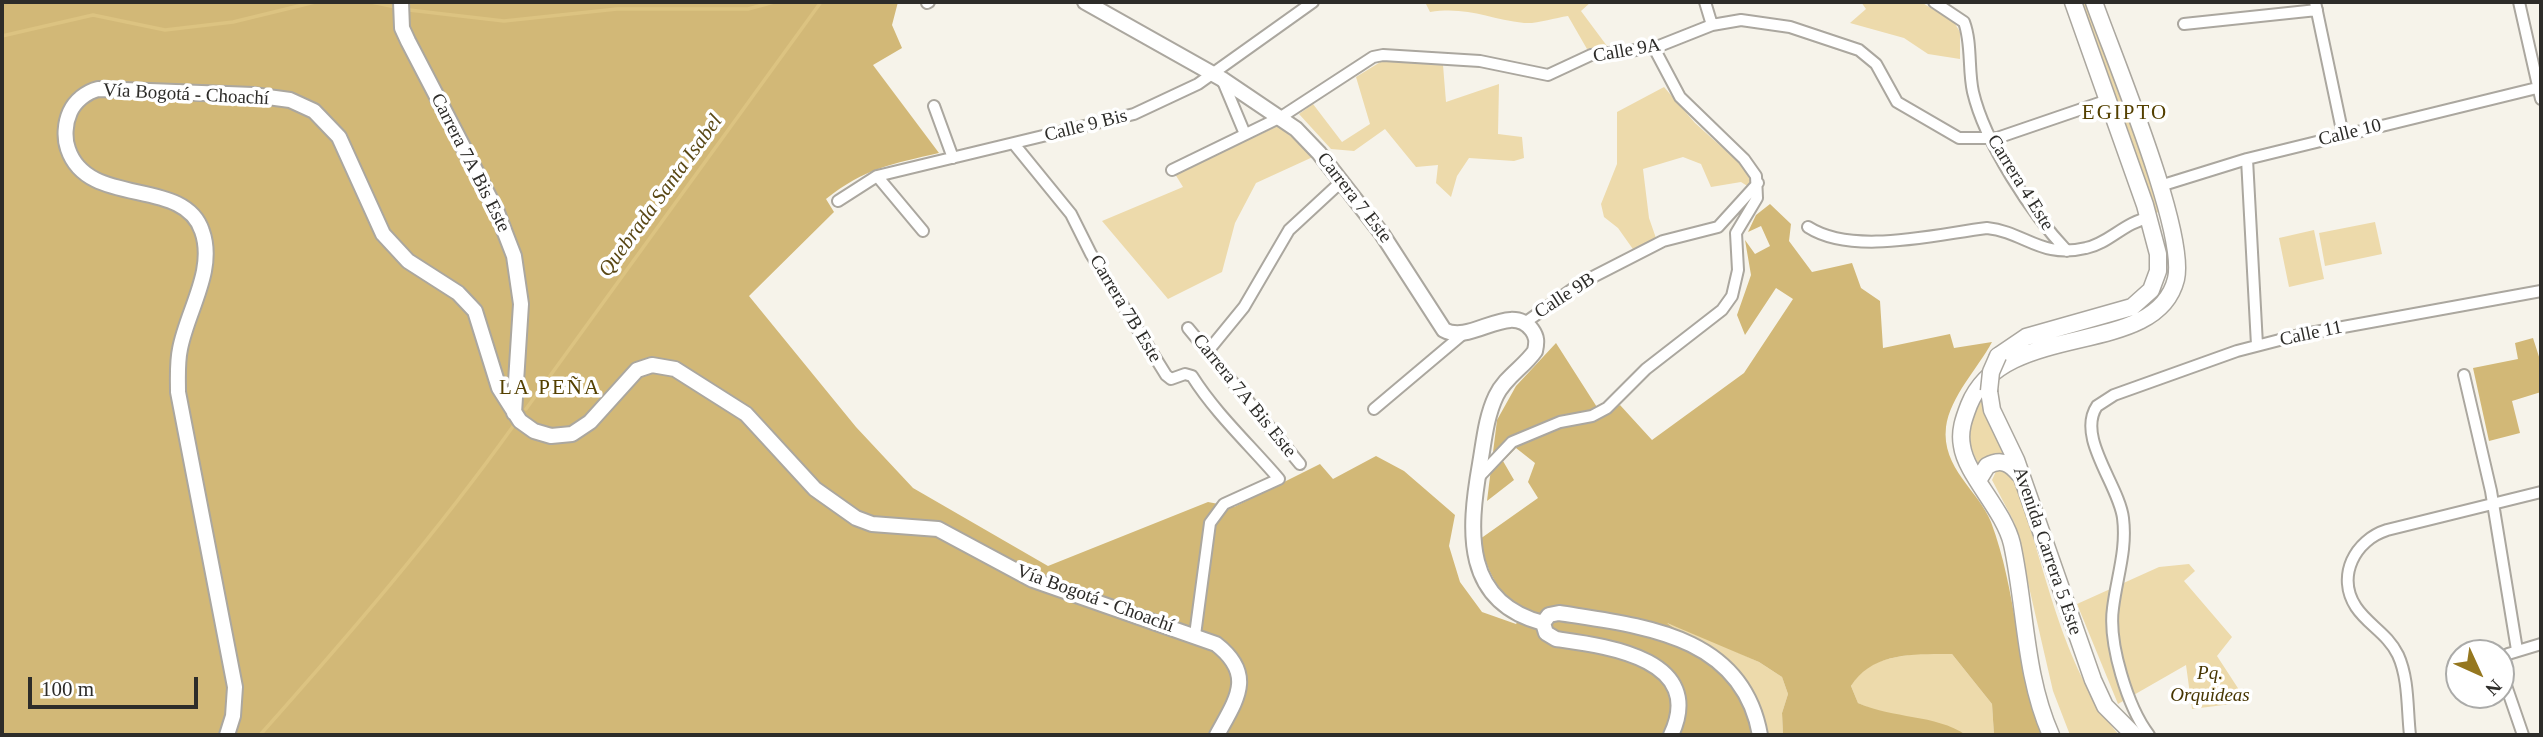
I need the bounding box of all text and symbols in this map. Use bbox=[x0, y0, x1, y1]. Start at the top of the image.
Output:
street label: Calle 9A bbox=[1592, 34, 1662, 68]
street label: Vía Bogotá - Choachí bbox=[102, 79, 270, 111]
street label: Carrera 7A Bis Este bbox=[425, 90, 515, 236]
district label: EGIPTO bbox=[2083, 100, 2167, 126]
street label: Calle 9 Bis bbox=[1042, 105, 1130, 147]
water label: Quebrada Santa Isabel bbox=[594, 110, 728, 282]
street label: Calle 10 bbox=[2316, 114, 2384, 152]
street label: Carrera 4 Este bbox=[1982, 131, 2058, 235]
street label: Carrera 7 Este bbox=[1312, 148, 1396, 248]
street label: Carrera 7B Este bbox=[1084, 251, 1166, 367]
street label: Calle 9B bbox=[1531, 268, 1599, 324]
street label: Calle 11 bbox=[2278, 316, 2344, 352]
street label: Carrera 7A Bis Este bbox=[1187, 330, 1301, 462]
district label: LA PEÑA bbox=[500, 375, 600, 401]
street label: Avenida Carrera 5 Este bbox=[2008, 464, 2086, 638]
street label: Vía Bogotá - Choachí bbox=[1013, 560, 1177, 638]
north arrow bbox=[2445, 639, 2515, 709]
park label: Pq. Orquideas bbox=[2170, 663, 2250, 707]
scale bar bbox=[32, 664, 201, 708]
text: N bbox=[2482, 676, 2506, 700]
text: 100 m bbox=[41, 677, 94, 701]

